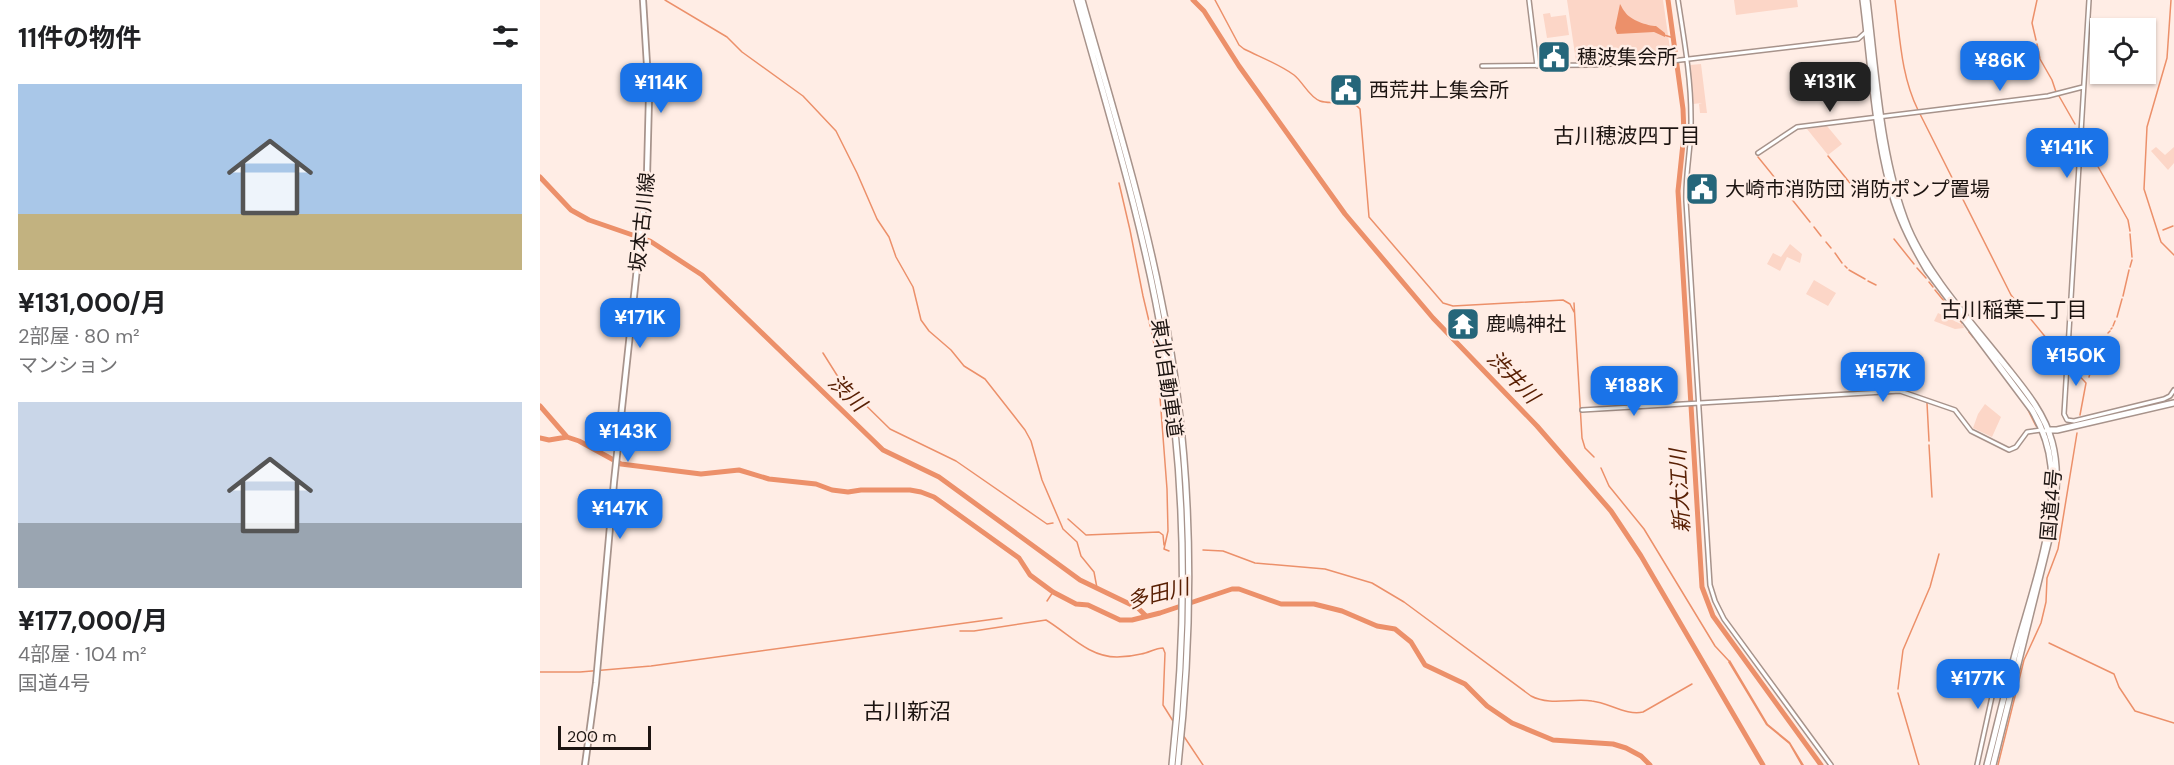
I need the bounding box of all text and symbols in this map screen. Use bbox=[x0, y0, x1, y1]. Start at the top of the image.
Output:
map controls bbox=[2090, 18, 2156, 84]
button: locate bbox=[2090, 18, 2156, 84]
icon: filters bbox=[489, 20, 522, 53]
text: 11件の物件 bbox=[18, 21, 141, 55]
public building icon: 穂波集会所 bbox=[1536, 39, 1572, 75]
pin: ¥86K bbox=[1964, 41, 2036, 92]
place label: 穂波集会所 bbox=[1577, 44, 1677, 70]
text: ¥86K bbox=[1974, 47, 2026, 73]
pin: ¥131K bbox=[1788, 62, 1872, 113]
pin: ¥114K bbox=[619, 63, 703, 114]
text: ¥131K bbox=[1804, 68, 1856, 94]
text: ¥114K bbox=[634, 69, 688, 95]
public building icon: 西荒井上集会所 bbox=[1328, 72, 1364, 108]
place label: 西荒井上集会所 bbox=[1369, 77, 1509, 103]
district label: 古川穂波四丁目 bbox=[1554, 122, 1701, 150]
icon: home bbox=[216, 123, 324, 231]
pin: ¥141K bbox=[2025, 128, 2109, 179]
text: ¥141K bbox=[2040, 134, 2094, 160]
street label: 坂本古川線 bbox=[624, 171, 660, 273]
public building icon: 大崎市消防団 消防ポンプ置場 bbox=[1684, 171, 1720, 207]
place label: 大崎市消防団 消防ポンプ置場 bbox=[1725, 176, 1990, 202]
text: ¥131,000/月 bbox=[18, 286, 167, 320]
district label: 古川稲葉二丁目 bbox=[1941, 296, 2088, 324]
pin: ¥171K bbox=[598, 298, 682, 349]
text: ¥171K bbox=[614, 304, 666, 330]
temple icon: 鹿嶋神社 bbox=[1445, 306, 1481, 342]
place label: 鹿嶋神社 bbox=[1486, 311, 1566, 337]
street label: 東北自動車道 bbox=[1146, 317, 1188, 439]
text: 2部屋 · 80 m² bbox=[18, 323, 140, 349]
pin: ¥150K bbox=[2034, 336, 2118, 387]
text: ¥150K bbox=[2046, 342, 2106, 368]
water label: 渋井川 bbox=[1481, 345, 1546, 411]
text: マンション bbox=[18, 352, 118, 378]
pin: ¥157K bbox=[1841, 352, 1925, 403]
text: ¥157K bbox=[1855, 358, 1911, 384]
pin: ¥188K bbox=[1592, 366, 1676, 417]
water label: 渋川 bbox=[822, 368, 873, 419]
text: ¥188K bbox=[1605, 372, 1663, 398]
pin: ¥143K bbox=[586, 412, 670, 463]
text: ¥143K bbox=[599, 418, 657, 444]
icon: home bbox=[216, 441, 324, 549]
water label: 新大江川 bbox=[1664, 446, 1696, 534]
street label: 国道4号 bbox=[2035, 468, 2067, 542]
pin: ¥147K bbox=[578, 489, 662, 540]
text: ¥147K bbox=[591, 495, 649, 521]
water label: 多田川 bbox=[1124, 572, 1194, 615]
text: ¥177,000/月 bbox=[18, 604, 168, 638]
text: 4部屋 · 104 m² bbox=[18, 641, 147, 667]
pin: ¥177K bbox=[1936, 659, 2020, 710]
text: ¥177K bbox=[1951, 665, 2005, 691]
text: 国道4号 bbox=[18, 670, 90, 696]
district label: 古川新沼 bbox=[863, 697, 951, 726]
scale bar bbox=[558, 723, 651, 750]
text: 200 m bbox=[567, 726, 616, 747]

